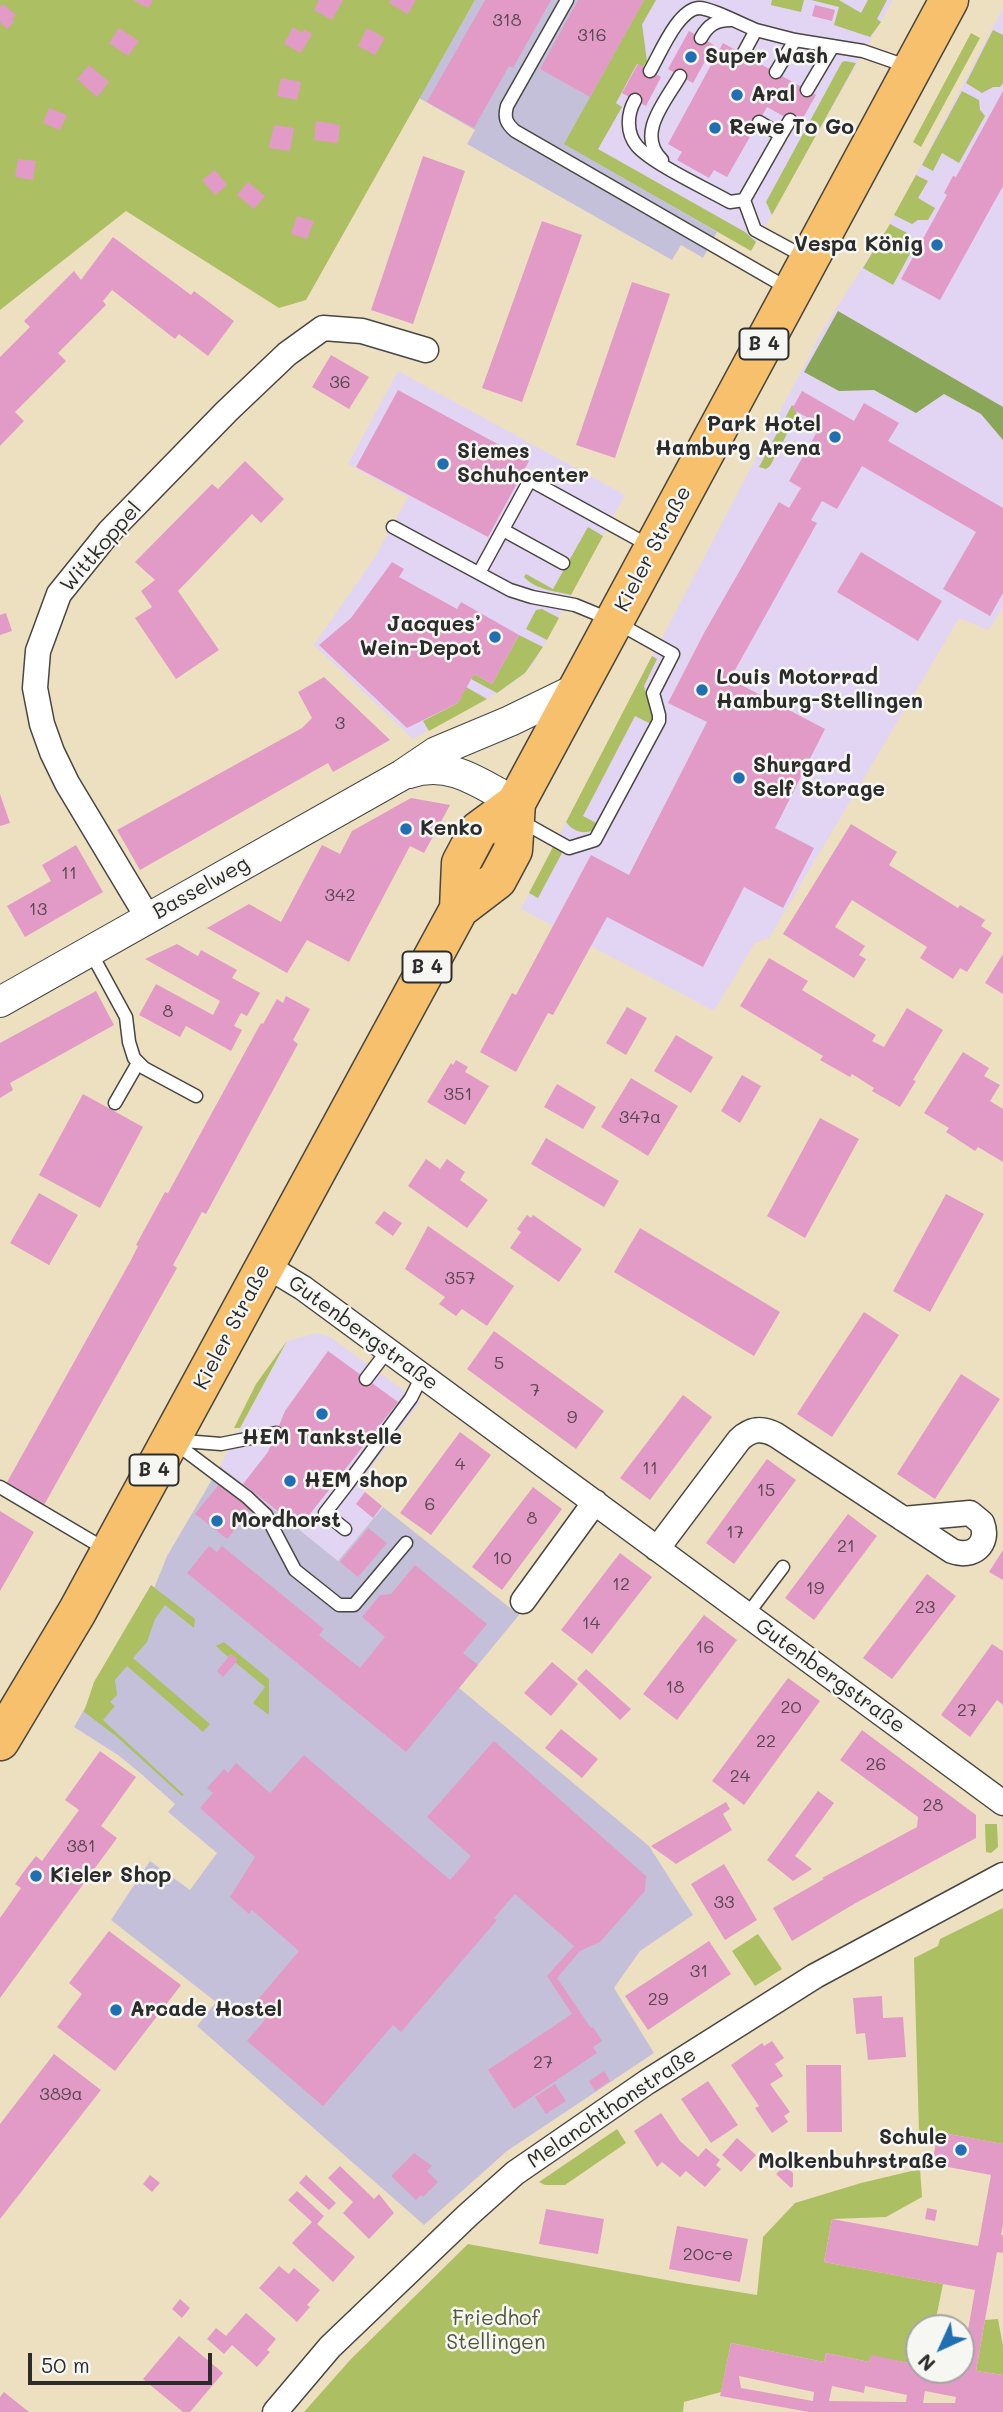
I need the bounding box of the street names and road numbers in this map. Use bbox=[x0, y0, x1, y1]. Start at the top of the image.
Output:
road number: B 4 bbox=[740, 328, 788, 360]
street label: Kieler Straße bbox=[609, 482, 697, 616]
street label: Wittkoppel bbox=[55, 497, 147, 597]
street label: Basselweg bbox=[148, 851, 254, 925]
road number: B 4 bbox=[402, 951, 452, 982]
street label: Kieler Straße bbox=[188, 1260, 276, 1394]
street label: Gutenbergstraße bbox=[283, 1270, 443, 1396]
road number: B 4 bbox=[130, 1454, 178, 1486]
street label: Gutenbergstraße bbox=[750, 1613, 910, 1739]
street label: Melanchthonstraße bbox=[523, 2042, 701, 2174]

